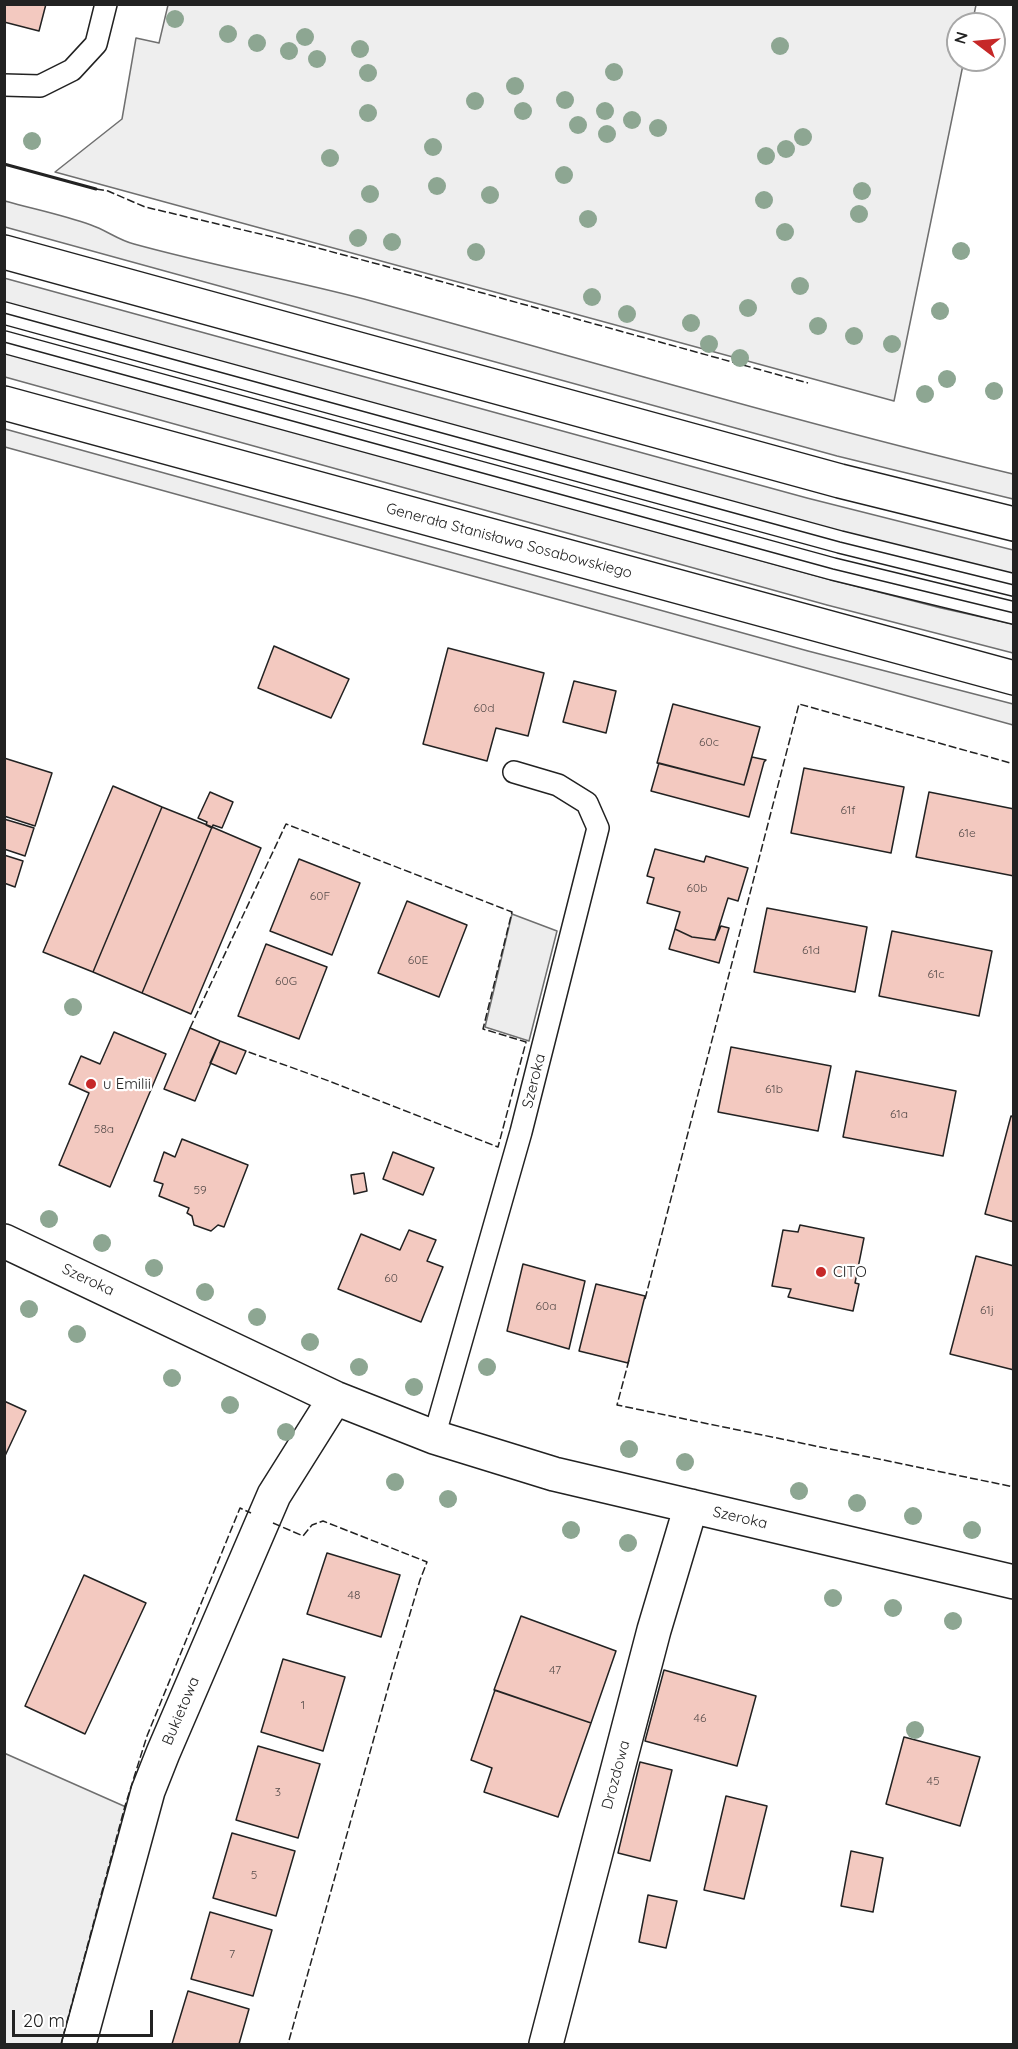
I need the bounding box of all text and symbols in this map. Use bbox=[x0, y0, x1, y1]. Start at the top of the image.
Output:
north arrow bbox=[946, 12, 1006, 72]
text: N bbox=[949, 29, 972, 46]
street label: Generała Stanisława Sosabowskiego bbox=[384, 499, 634, 583]
house number: 60d bbox=[474, 701, 494, 715]
house number: 60c bbox=[699, 735, 719, 749]
house number: 61f bbox=[840, 803, 856, 817]
house number: 61e bbox=[958, 826, 976, 840]
house number: 60b bbox=[687, 881, 707, 895]
house number: 60F bbox=[310, 889, 330, 903]
house number: 61d bbox=[802, 943, 820, 957]
house number: 60E bbox=[408, 953, 428, 967]
house number: 61c bbox=[927, 967, 945, 981]
house number: 60G bbox=[275, 974, 297, 988]
street label: Szeroka bbox=[519, 1052, 549, 1110]
place label: u Emilii bbox=[103, 1075, 151, 1093]
marker: u Emilii bbox=[84, 1077, 98, 1091]
house number: 61b bbox=[765, 1082, 783, 1096]
house number: 61a bbox=[890, 1107, 908, 1121]
house number: 58a bbox=[94, 1122, 114, 1136]
house number: 59 bbox=[193, 1183, 207, 1197]
street label: Szeroka bbox=[59, 1260, 117, 1300]
place label: CITO bbox=[833, 1263, 867, 1281]
marker: CITO bbox=[814, 1265, 828, 1279]
house number: 60 bbox=[384, 1271, 398, 1285]
house number: 60a bbox=[536, 1299, 556, 1313]
house number: 61j bbox=[980, 1303, 994, 1317]
street label: Szeroka bbox=[711, 1503, 769, 1533]
house number: 48 bbox=[348, 1588, 360, 1602]
house number: 47 bbox=[549, 1663, 561, 1677]
street label: Bukietowa bbox=[159, 1674, 203, 1748]
house number: 1 bbox=[301, 1698, 305, 1712]
house number: 46 bbox=[694, 1711, 706, 1725]
street label: Drozdowa bbox=[598, 1738, 634, 1812]
house number: 45 bbox=[927, 1774, 939, 1788]
house number: 3 bbox=[275, 1785, 281, 1799]
house number: 5 bbox=[251, 1868, 257, 1882]
house number: 7 bbox=[229, 1947, 235, 1961]
scale bar bbox=[15, 1998, 156, 2036]
text: 20 m bbox=[23, 2009, 65, 2032]

